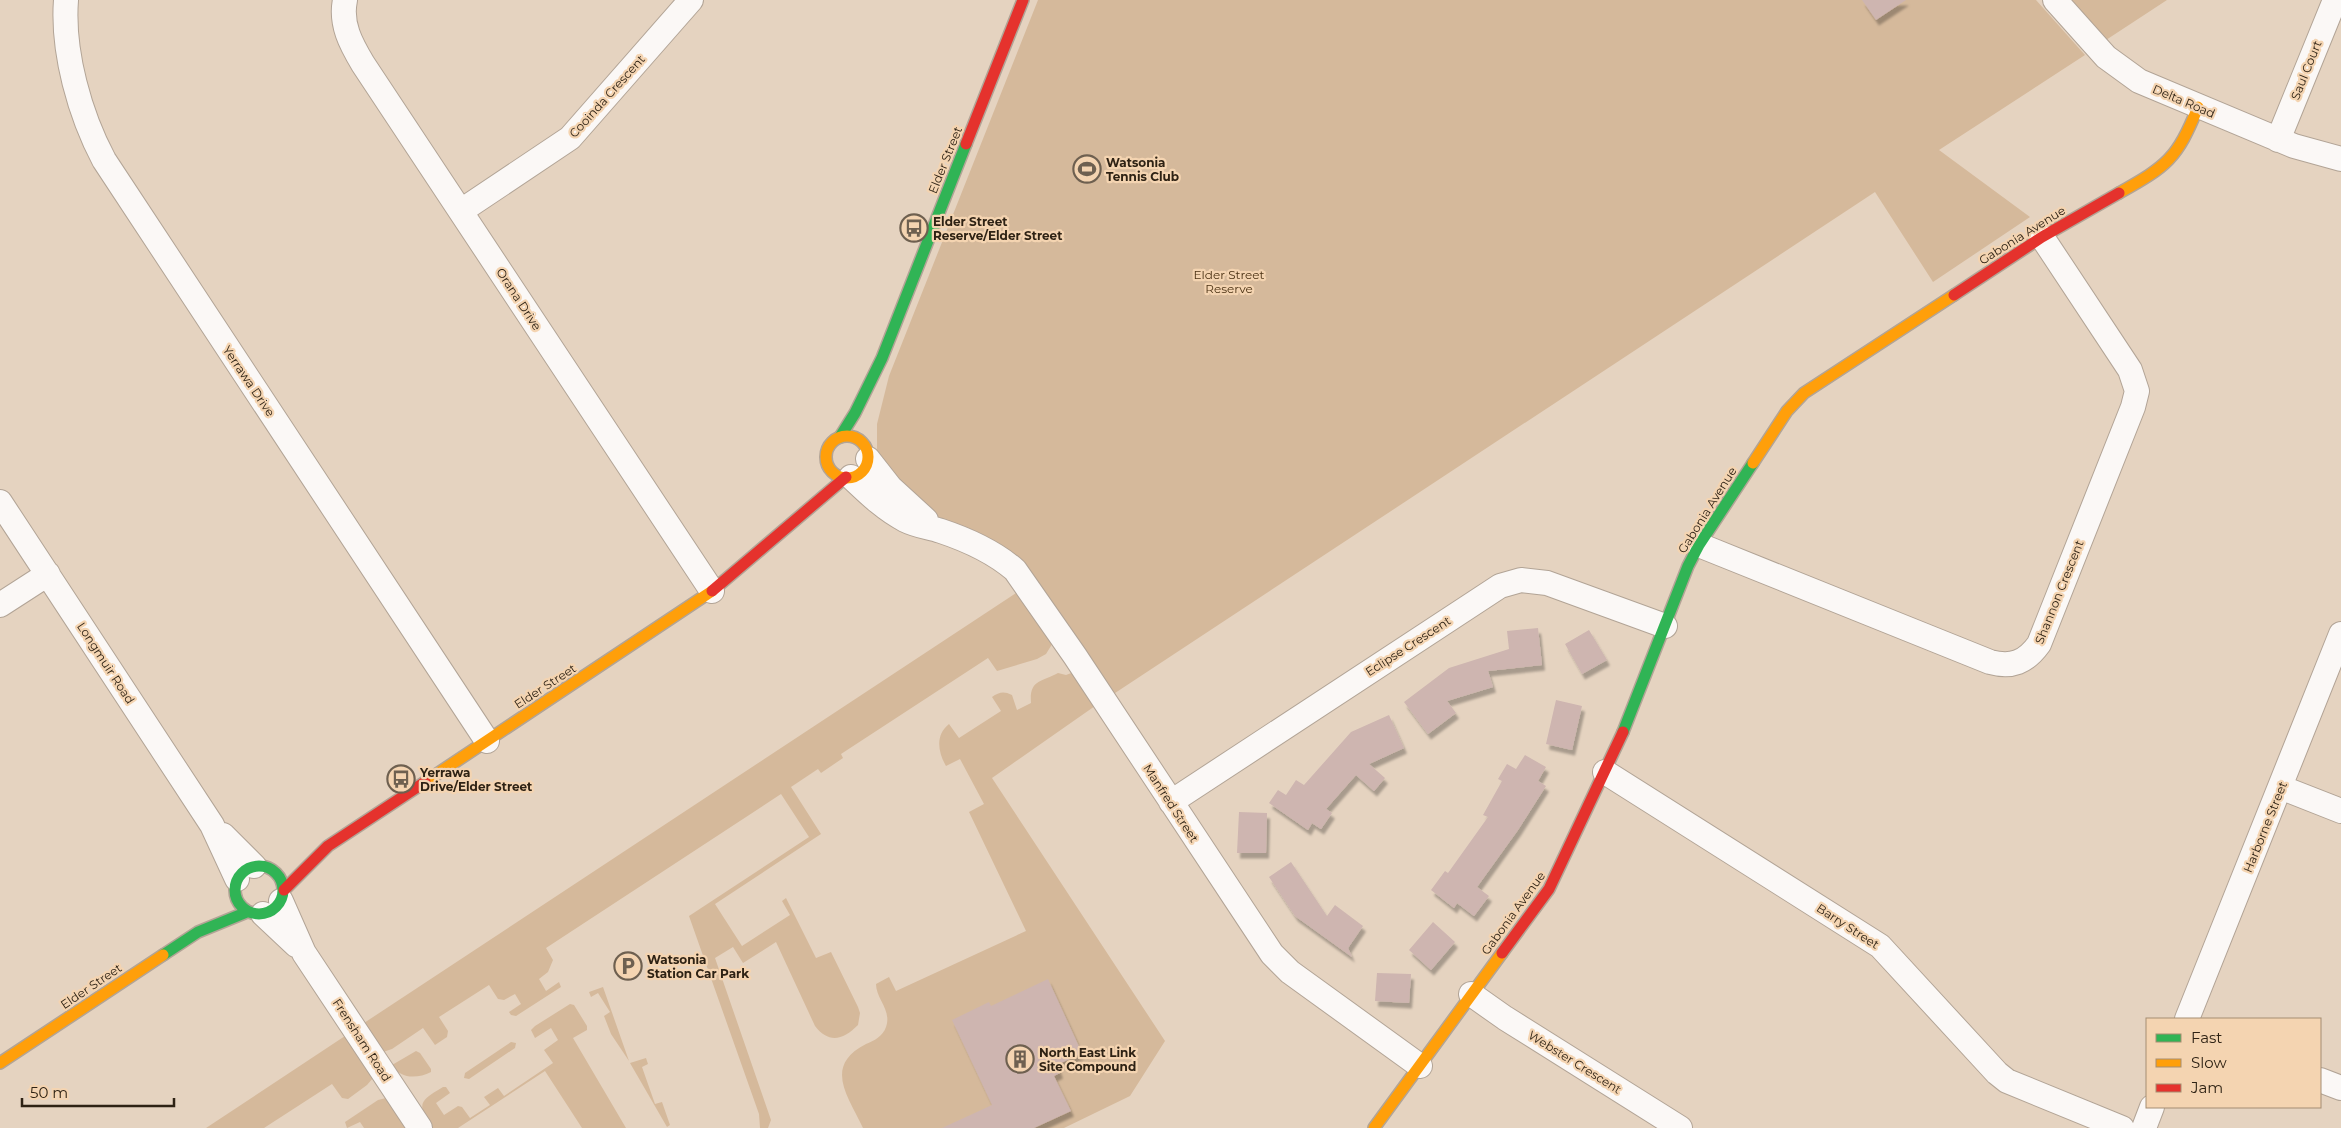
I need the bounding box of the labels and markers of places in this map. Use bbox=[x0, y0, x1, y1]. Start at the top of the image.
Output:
sports icon: Watsonia Tennis Club bbox=[1072, 154, 1102, 184]
place label: Watsonia Tennis Club bbox=[1106, 155, 1179, 184]
bus stop icon: Elder Street Reserve/Elder Street bbox=[899, 213, 929, 243]
place label: Elder Street Reserve/Elder Street bbox=[933, 214, 1063, 243]
bus stop icon: Yerrawa Drive/Elder Street bbox=[386, 764, 416, 794]
place label: Yerrawa Drive/Elder Street bbox=[419, 765, 533, 794]
parking icon: Watsonia Station Car Park bbox=[613, 951, 643, 981]
place label: Watsonia Station Car Park bbox=[647, 952, 749, 981]
building icon: North East Link Site Compound bbox=[1005, 1044, 1035, 1074]
place label: North East Link Site Compound bbox=[1039, 1045, 1136, 1074]

